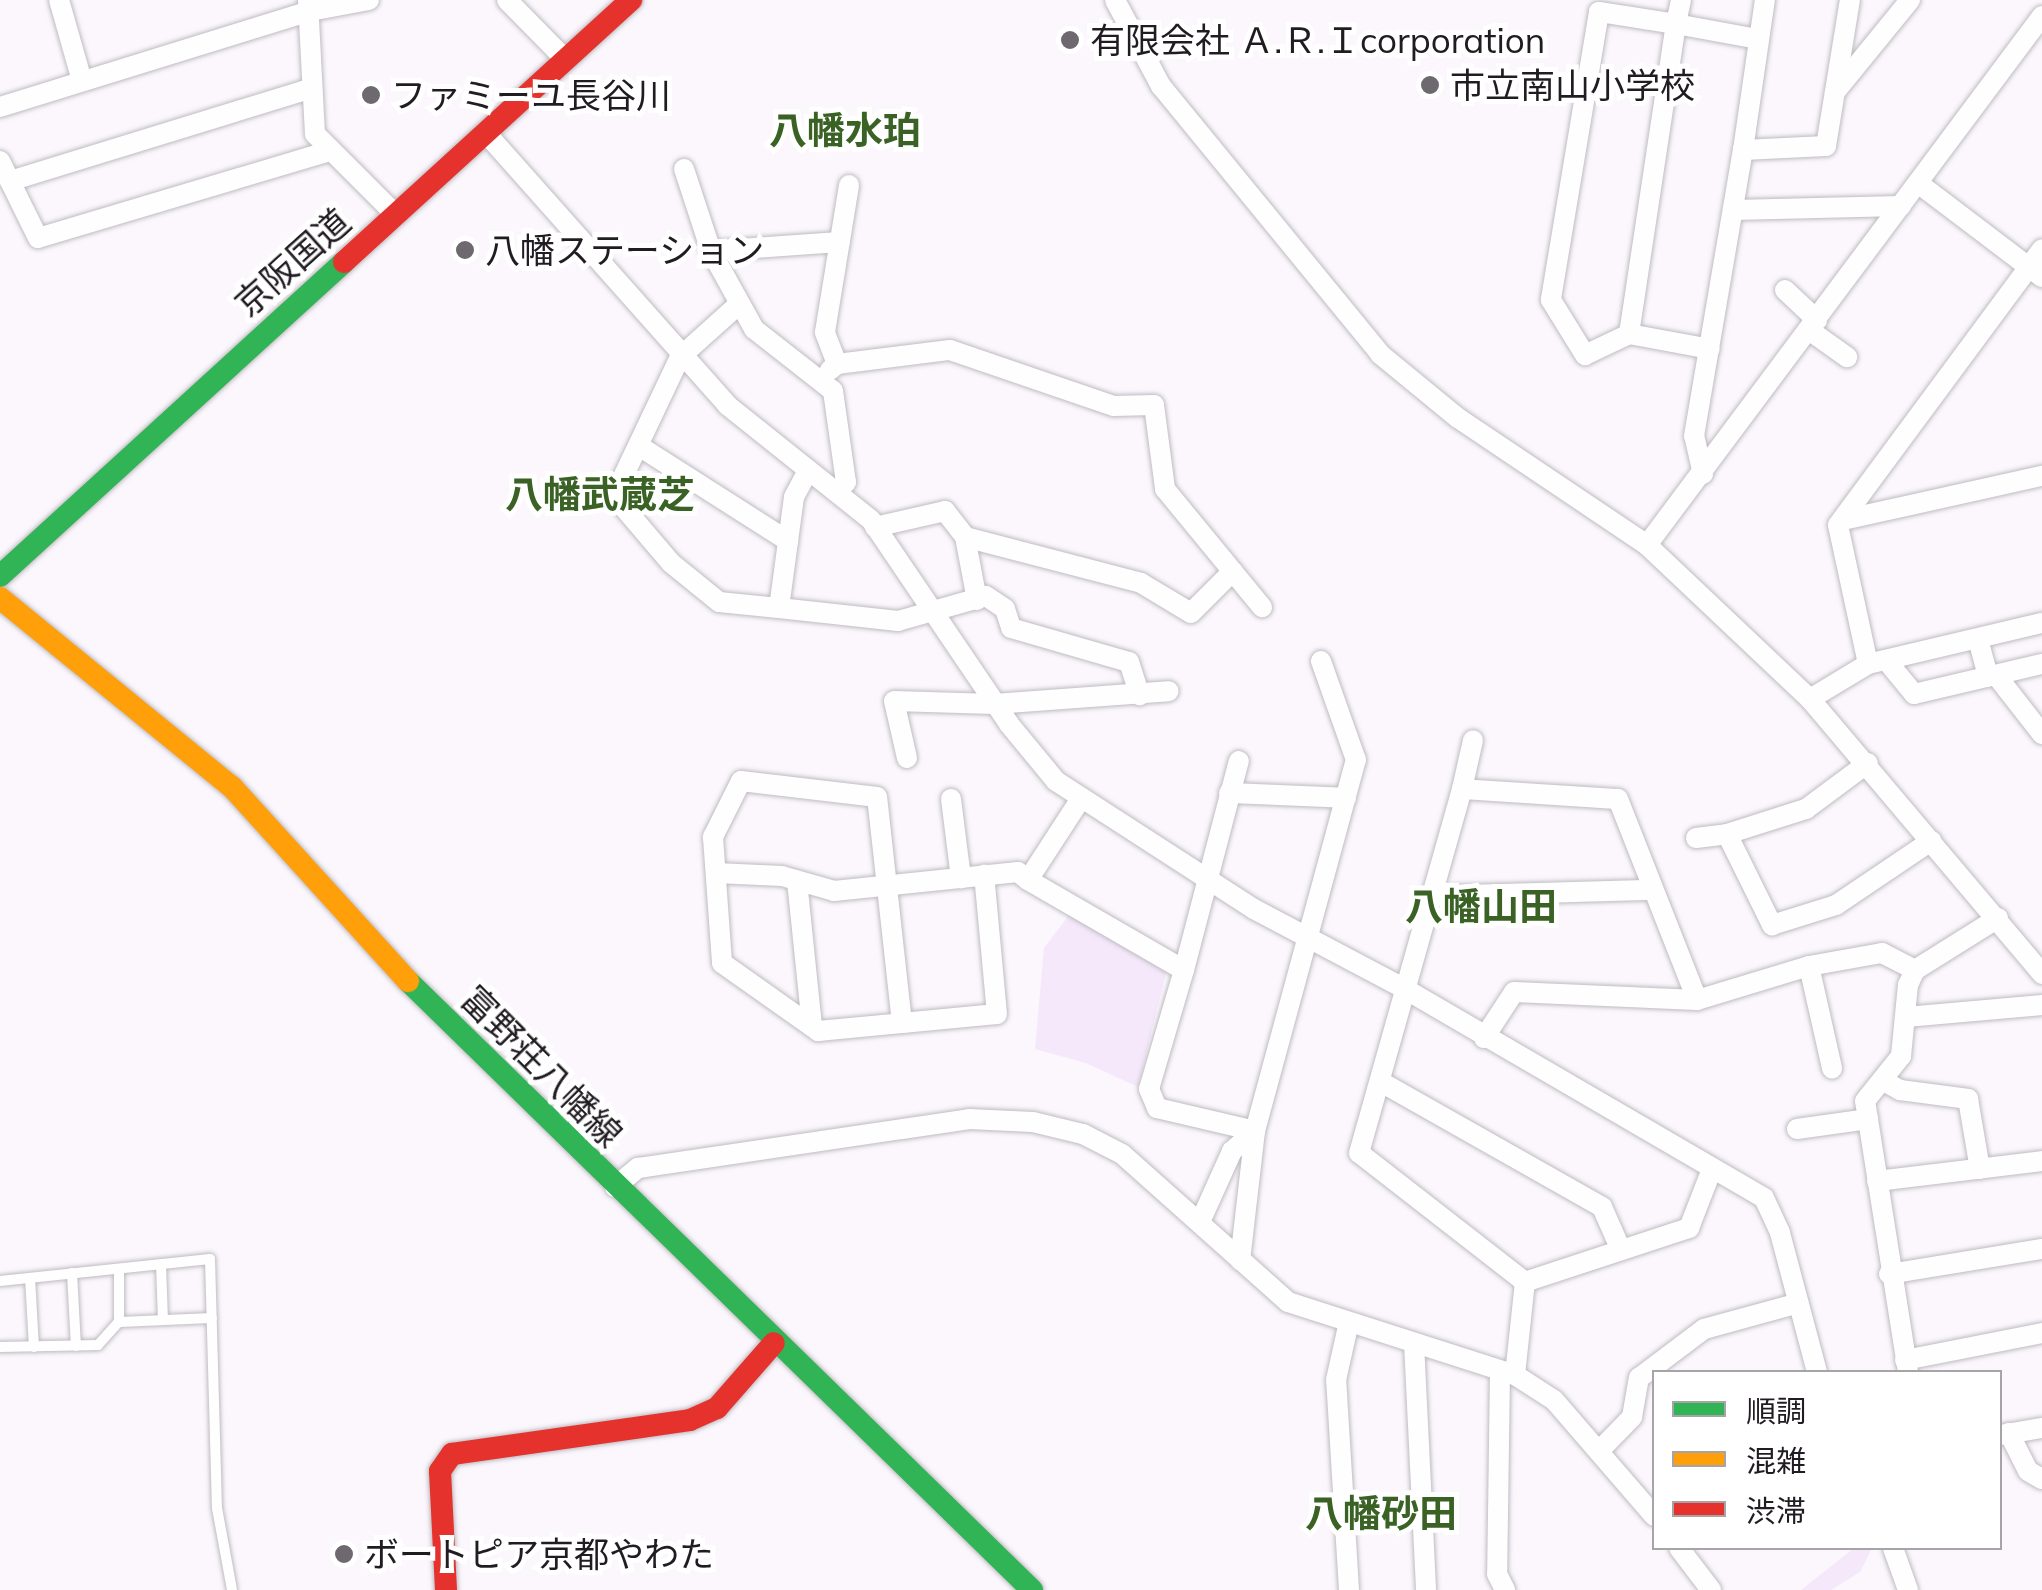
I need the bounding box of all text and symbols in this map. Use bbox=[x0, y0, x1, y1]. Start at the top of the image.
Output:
place label: 有限会社 Ａ.Ｒ.Ｉcorporation bbox=[1090, 19, 1545, 61]
marker: 有限会社 Ａ.Ｒ.Ｉcorporation bbox=[1059, 29, 1081, 51]
place label: 市立南山小学校 bbox=[1450, 64, 1695, 106]
place label: ファミーユ長谷川 bbox=[391, 74, 671, 116]
marker: 市立南山小学校 bbox=[1419, 74, 1441, 96]
marker: ファミーユ長谷川 bbox=[360, 84, 382, 106]
district label: 八幡水珀 bbox=[769, 108, 921, 154]
street label: 京阪国道 bbox=[226, 200, 358, 324]
place label: 八幡ステーション bbox=[485, 229, 765, 271]
marker: 八幡ステーション bbox=[454, 239, 476, 261]
district label: 八幡武蔵芝 bbox=[505, 472, 695, 518]
district label: 八幡山田 bbox=[1405, 884, 1557, 930]
street label: 富野荘八幡線 bbox=[453, 977, 631, 1155]
legend bbox=[1652, 1370, 2002, 1550]
text: 順調 bbox=[1746, 1392, 1806, 1430]
text: 混雑 bbox=[1746, 1442, 1806, 1480]
district label: 八幡砂田 bbox=[1305, 1491, 1457, 1537]
text: 渋滞 bbox=[1746, 1492, 1806, 1530]
place label: ボートピア京都やわた bbox=[364, 1533, 714, 1575]
marker: ボートピア京都やわた bbox=[333, 1543, 355, 1565]

